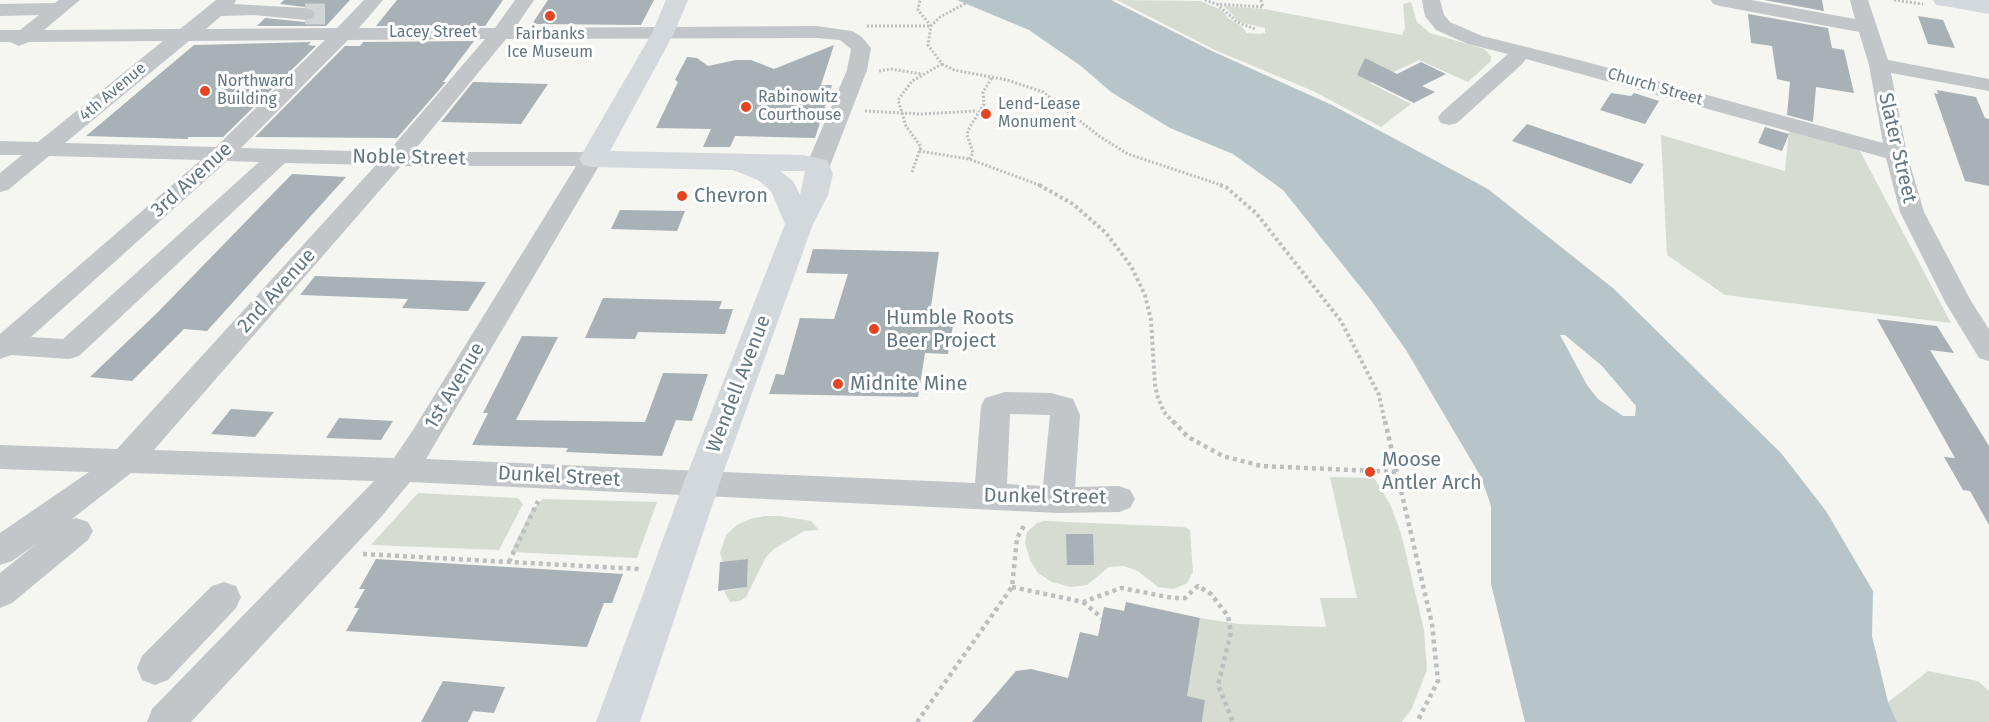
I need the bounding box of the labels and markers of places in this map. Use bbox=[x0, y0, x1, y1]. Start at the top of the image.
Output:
marker: Fairbanks Ice Museum bbox=[543, 9, 557, 23]
place label: Fairbanks Ice Museum bbox=[507, 25, 593, 63]
place label: Northward Building bbox=[217, 72, 294, 110]
marker: Northward Building bbox=[198, 84, 212, 98]
place label: Rabinowitz Courthouse bbox=[758, 88, 841, 126]
place label: Lend-Lease Monument bbox=[998, 95, 1081, 133]
marker: Rabinowitz Courthouse bbox=[739, 100, 753, 114]
marker: Lend-Lease Monument bbox=[979, 107, 993, 121]
place label: Chevron bbox=[694, 184, 768, 208]
marker: Chevron bbox=[675, 189, 689, 203]
place label: Humble Roots Beer Project bbox=[886, 306, 1014, 353]
marker: Humble Roots Beer Project bbox=[867, 322, 881, 336]
place label: Midnite Mine bbox=[850, 372, 967, 396]
marker: Midnite Mine bbox=[831, 377, 845, 391]
place label: Moose Antler Arch bbox=[1382, 448, 1482, 495]
marker: Moose Antler Arch bbox=[1363, 465, 1377, 479]

